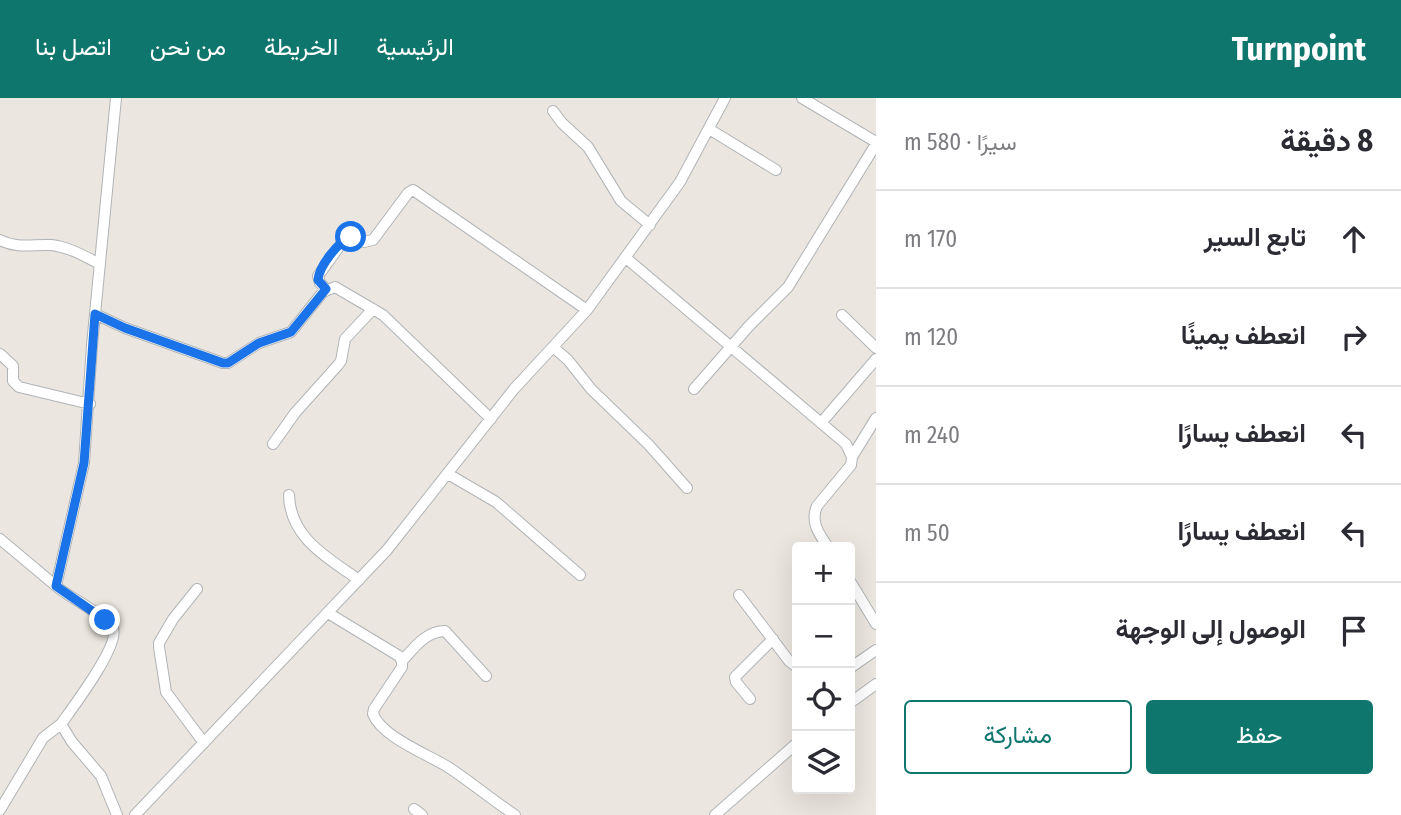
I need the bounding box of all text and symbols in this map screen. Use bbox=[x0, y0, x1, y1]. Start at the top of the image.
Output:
text: Turnpoint bbox=[1232, 29, 1366, 69]
text: اتصل بنا bbox=[35, 33, 112, 61]
text: من نحن bbox=[150, 33, 226, 61]
text: الخريطة bbox=[264, 33, 338, 61]
text: الرئيسية bbox=[376, 33, 454, 61]
text: 8 دقيقة bbox=[1280, 123, 1373, 159]
text: سيرًا · 580 m bbox=[904, 128, 1017, 156]
icon: ahead bbox=[1335, 220, 1373, 258]
route start bbox=[335, 221, 366, 252]
text: تابع السير bbox=[1204, 222, 1306, 253]
text: 170 m bbox=[904, 225, 957, 253]
icon: right bbox=[1335, 318, 1373, 356]
text: انعطف يمينًا bbox=[1181, 320, 1306, 351]
text: 120 m bbox=[904, 323, 958, 351]
icon: left bbox=[1335, 416, 1373, 454]
text: انعطف يسارًا bbox=[1178, 418, 1306, 449]
text: 240 m bbox=[904, 421, 960, 449]
icon: left bbox=[1335, 514, 1373, 552]
text: انعطف يسارًا bbox=[1178, 516, 1306, 547]
text: 50 m bbox=[904, 519, 950, 547]
map controls bbox=[792, 542, 855, 794]
button: + bbox=[792, 542, 855, 605]
route end bbox=[89, 604, 120, 635]
button: − bbox=[792, 605, 855, 668]
icon: arrive bbox=[1335, 612, 1373, 650]
text: الوصول إلى الوجهة bbox=[1115, 614, 1306, 645]
button: locate bbox=[792, 668, 855, 731]
button: مشاركة bbox=[904, 700, 1132, 774]
button: حفظ bbox=[1146, 700, 1373, 774]
button: layers bbox=[792, 731, 855, 794]

